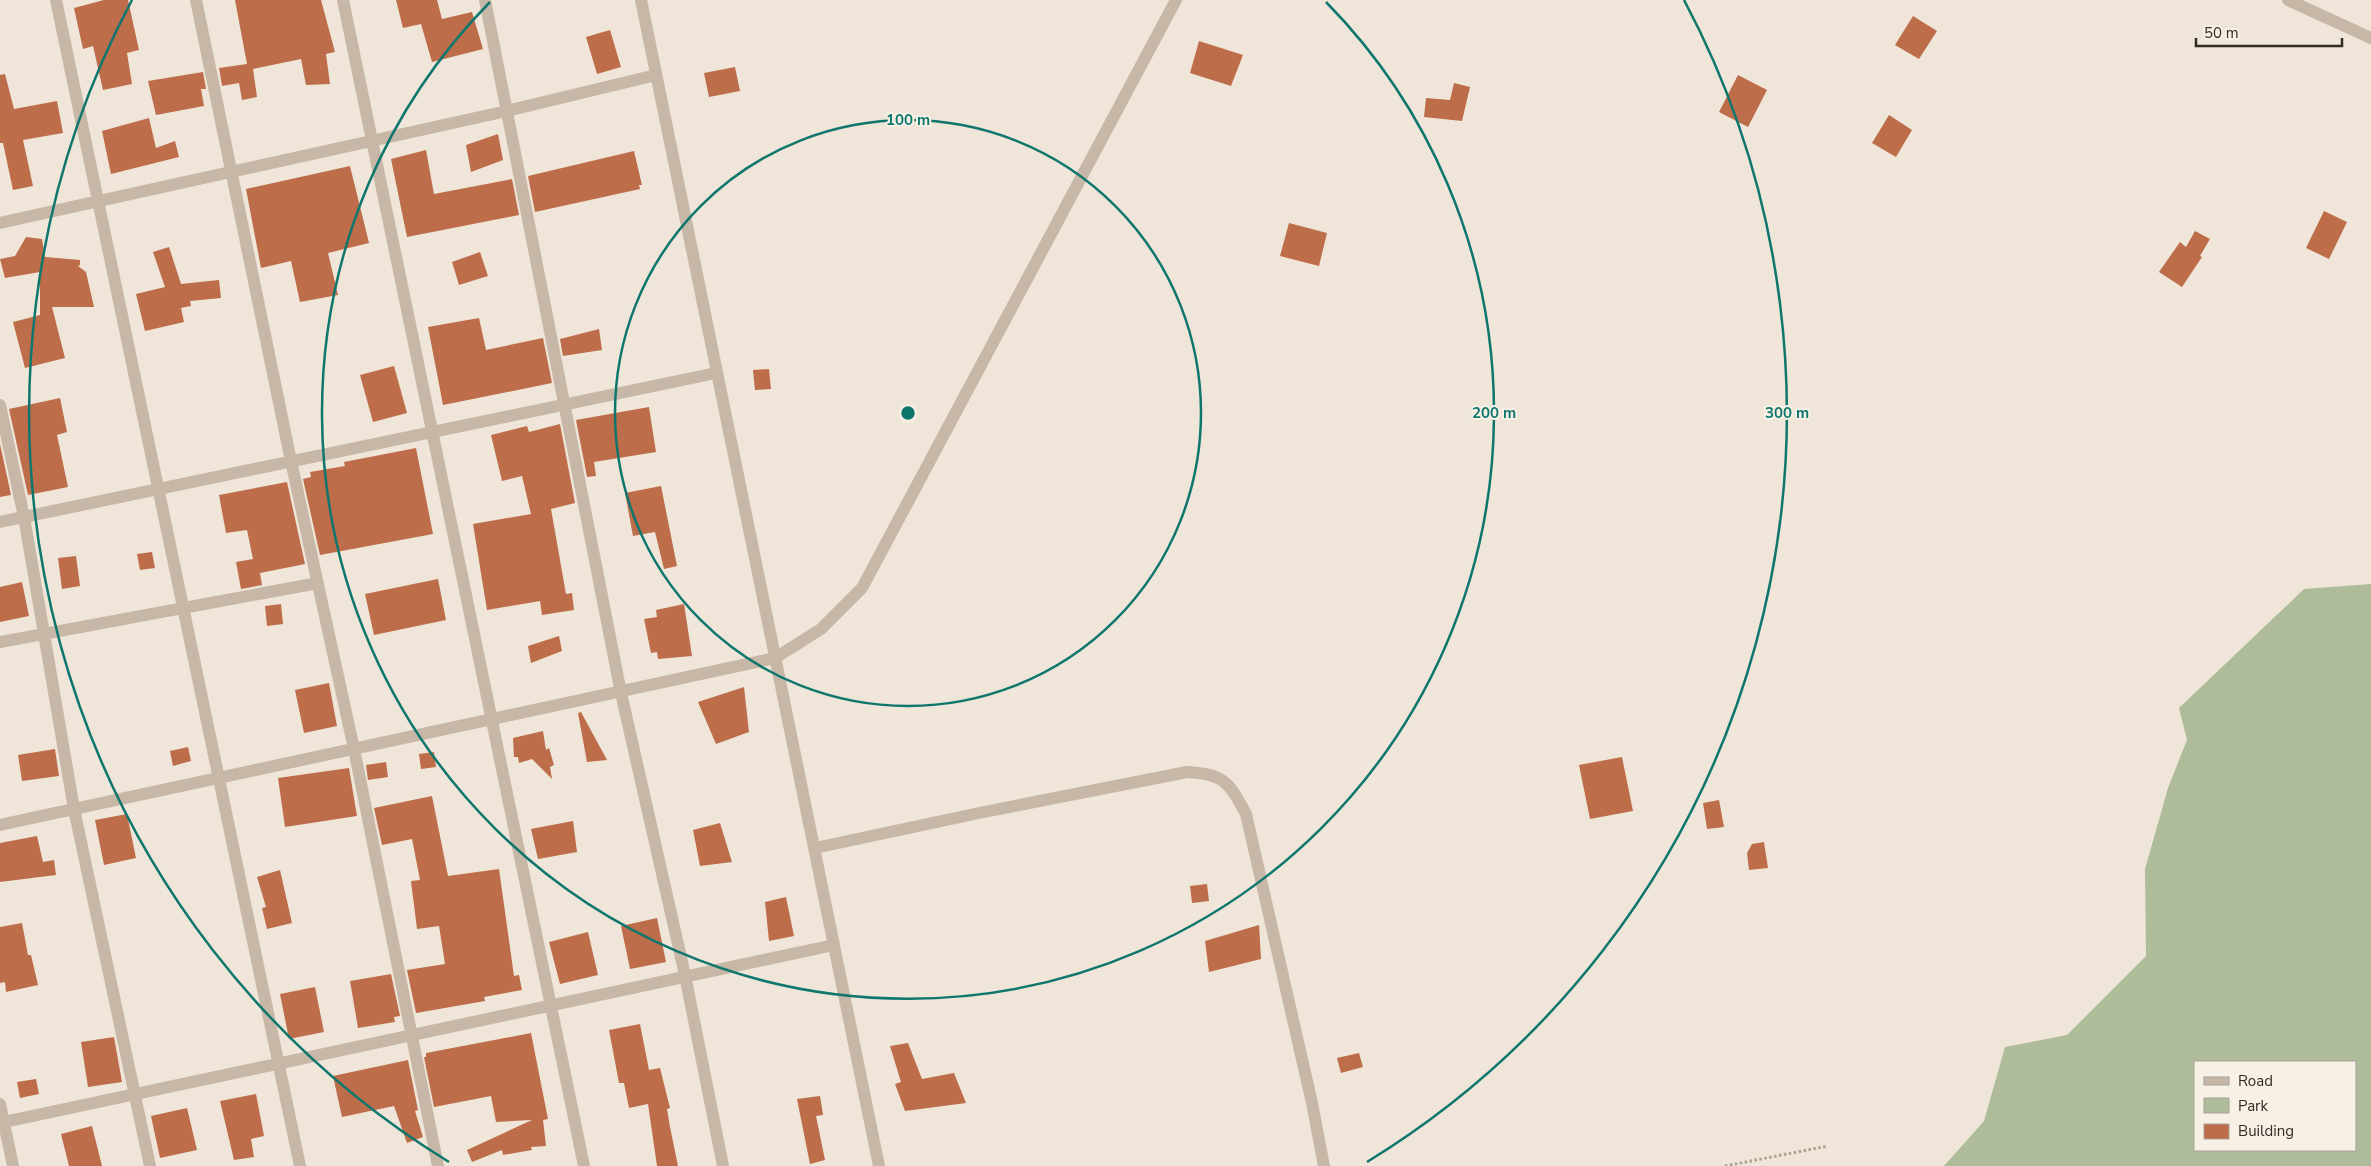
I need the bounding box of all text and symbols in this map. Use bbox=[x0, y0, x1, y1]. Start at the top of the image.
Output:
scale bar bbox=[2196, 15, 2342, 47]
text: 50 m bbox=[2204, 23, 2239, 43]
text: 100 m bbox=[886, 110, 930, 130]
text: 200 m bbox=[1472, 403, 1516, 423]
text: 300 m bbox=[1765, 403, 1809, 423]
centre of rings bbox=[899, 404, 917, 422]
legend bbox=[2194, 1061, 2356, 1151]
text: Road bbox=[2238, 1071, 2273, 1091]
text: Park bbox=[2238, 1096, 2268, 1116]
text: Building bbox=[2238, 1121, 2294, 1141]

